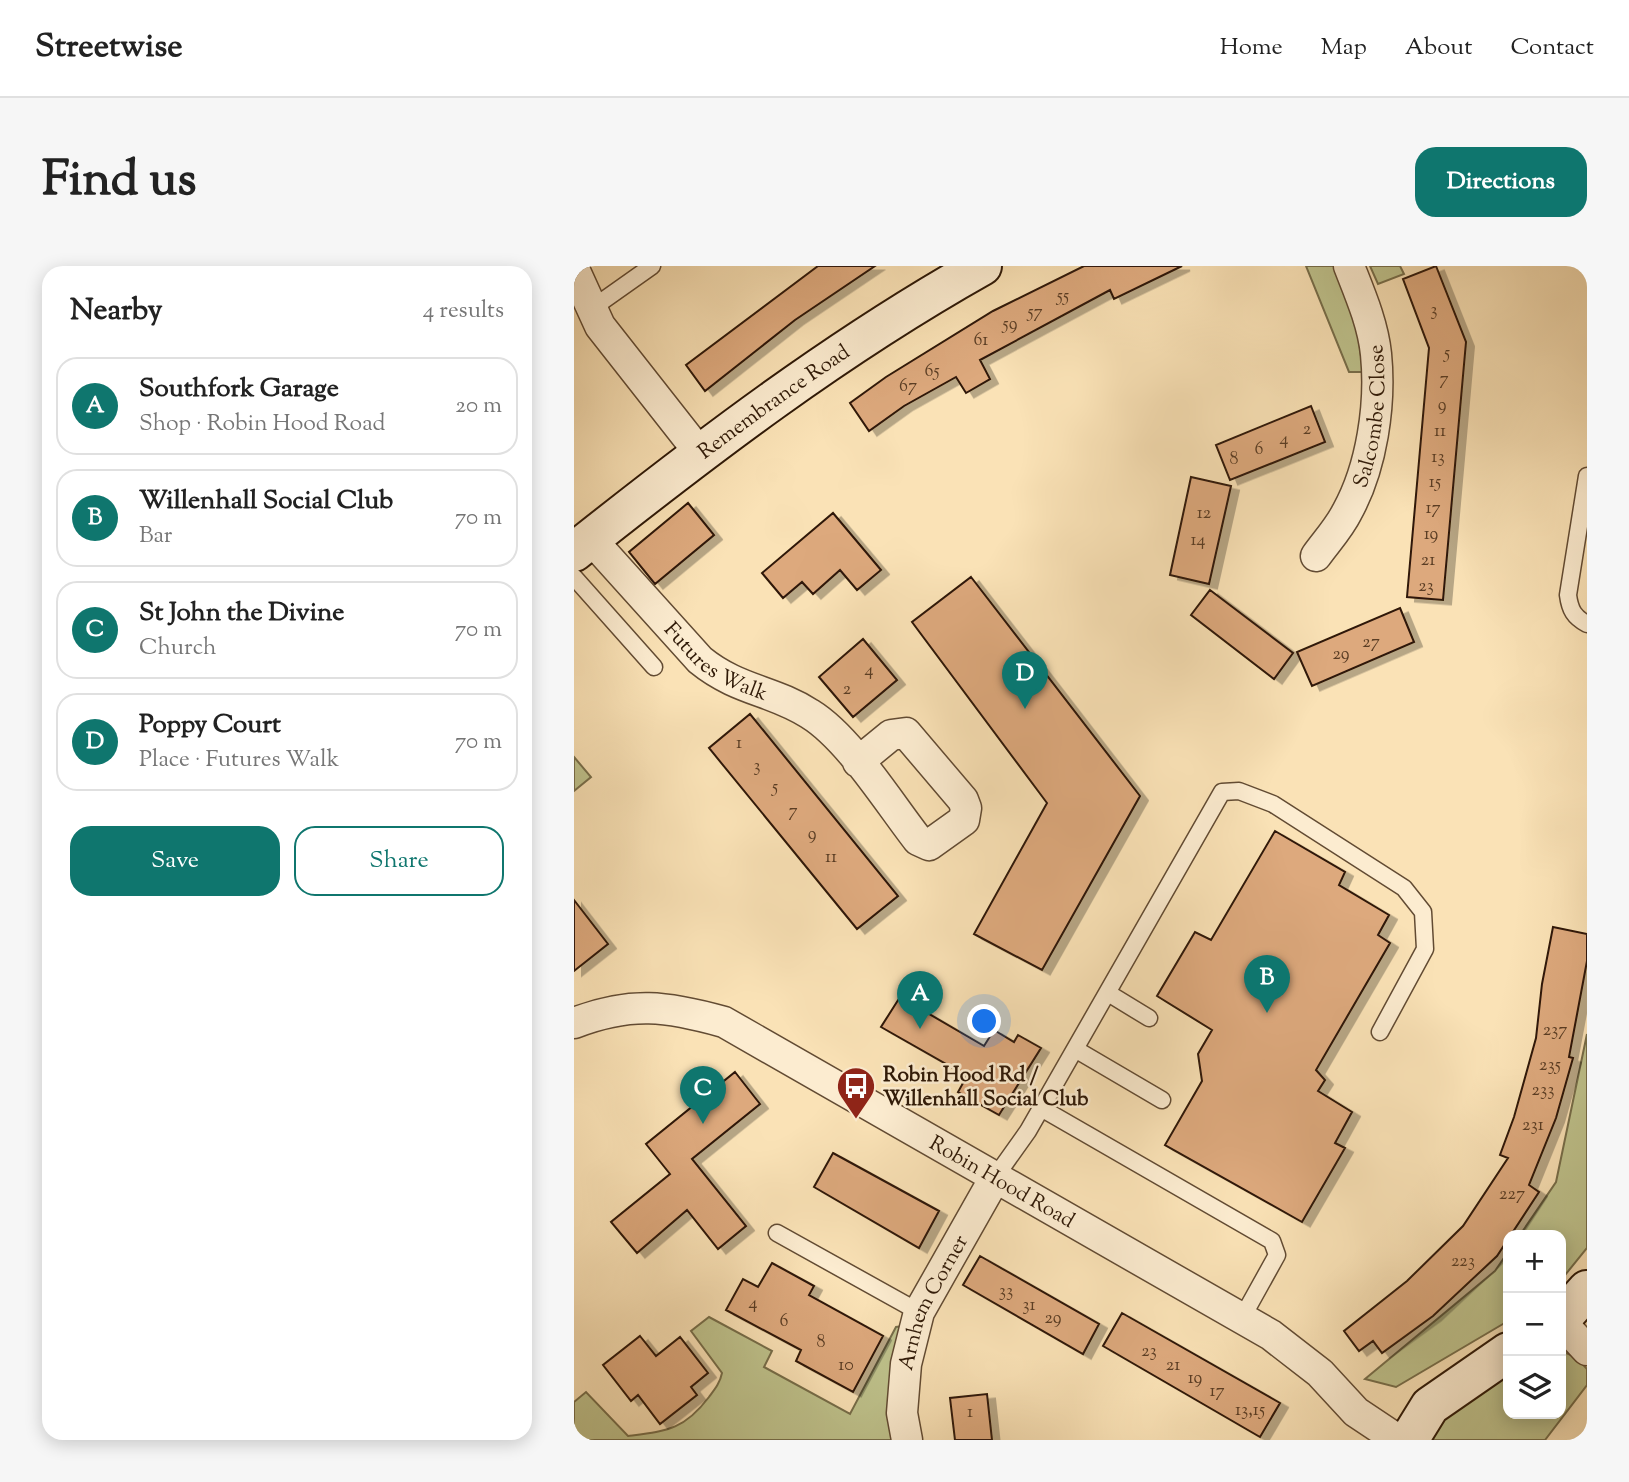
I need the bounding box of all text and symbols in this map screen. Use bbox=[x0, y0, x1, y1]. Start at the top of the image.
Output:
text: Streetwise bbox=[35, 24, 183, 72]
text: Home bbox=[1220, 31, 1283, 65]
text: Map bbox=[1321, 31, 1367, 65]
text: About bbox=[1405, 31, 1472, 65]
text: Contact bbox=[1510, 31, 1594, 65]
text: Find us bbox=[42, 147, 196, 217]
button: Directions bbox=[1415, 147, 1587, 217]
house number: 55 bbox=[1056, 284, 1069, 310]
text: Nearby bbox=[70, 290, 162, 333]
text: 4 results bbox=[423, 295, 504, 328]
house number: 3 bbox=[1430, 298, 1438, 324]
house number: 57 bbox=[1026, 300, 1043, 326]
house number: 59 bbox=[1002, 312, 1018, 338]
house number: 61 bbox=[974, 328, 988, 354]
street label: Remembrance Road bbox=[692, 338, 857, 468]
house number: 5 bbox=[1443, 341, 1450, 367]
street label: Salcombe Close bbox=[1347, 343, 1394, 492]
house number: 65 bbox=[924, 359, 940, 385]
house number: 7 bbox=[1439, 367, 1449, 393]
text: Southfork Garage bbox=[139, 371, 339, 408]
house number: 67 bbox=[899, 374, 917, 400]
text: A bbox=[86, 390, 104, 423]
text: 20 m bbox=[455, 390, 502, 423]
house number: 9 bbox=[1438, 393, 1447, 419]
text: Shop · Robin Hood Road bbox=[139, 408, 385, 441]
house number: 2 bbox=[1303, 417, 1312, 443]
house number: 11 bbox=[1434, 419, 1446, 445]
house number: 4 bbox=[1279, 427, 1289, 453]
house number: 6 bbox=[1255, 437, 1264, 463]
house number: 13 bbox=[1431, 445, 1445, 471]
house number: 8 bbox=[1230, 447, 1239, 473]
house number: 15 bbox=[1429, 470, 1441, 496]
text: Willenhall Social Club bbox=[139, 483, 393, 520]
house number: 17 bbox=[1425, 496, 1441, 522]
house number: 12 bbox=[1197, 501, 1212, 527]
text: B bbox=[88, 502, 102, 535]
text: 70 m bbox=[455, 502, 502, 535]
text: Bar bbox=[139, 520, 172, 553]
house number: 19 bbox=[1424, 522, 1439, 548]
house number: 14 bbox=[1190, 528, 1206, 554]
house number: 21 bbox=[1421, 548, 1435, 574]
house number: 23 bbox=[1418, 574, 1434, 600]
text: St John the Divine bbox=[139, 595, 344, 632]
text: C bbox=[86, 614, 104, 647]
text: 70 m bbox=[455, 614, 502, 647]
street label: Futures Walk bbox=[656, 616, 772, 710]
house number: 27 bbox=[1362, 630, 1380, 656]
text: Church bbox=[139, 632, 217, 665]
house number: 29 bbox=[1332, 642, 1350, 668]
pin: D bbox=[1002, 651, 1048, 709]
house number: 4 bbox=[864, 658, 874, 684]
house number: 2 bbox=[843, 677, 852, 703]
text: Poppy Court bbox=[139, 707, 281, 744]
text: D bbox=[86, 726, 104, 759]
text: 70 m bbox=[455, 726, 502, 759]
house number: 1 bbox=[736, 731, 742, 757]
text: Place · Futures Walk bbox=[139, 744, 339, 777]
house number: 3 bbox=[753, 754, 761, 780]
house number: 5 bbox=[771, 775, 778, 801]
house number: 7 bbox=[788, 799, 798, 825]
house number: 9 bbox=[808, 822, 817, 848]
button: Save bbox=[70, 826, 280, 896]
button: Share bbox=[294, 826, 504, 896]
house number: 11 bbox=[825, 845, 837, 871]
pin: B bbox=[1244, 955, 1290, 1013]
pin: A bbox=[897, 971, 943, 1029]
your location bbox=[967, 1004, 1001, 1038]
house number: 237 bbox=[1543, 1018, 1567, 1044]
house number: 235 bbox=[1539, 1053, 1561, 1079]
place label: Robin Hood Rd / Willenhall Social Club bbox=[883, 1061, 1089, 1115]
bus stop icon: Robin Hood Rd / Willenhall Social Club bbox=[835, 1065, 877, 1120]
pin: C bbox=[680, 1066, 726, 1124]
house number: 233 bbox=[1532, 1078, 1554, 1104]
house number: 231 bbox=[1522, 1113, 1544, 1139]
street label: Robin Hood Road bbox=[923, 1129, 1080, 1237]
house number: 227 bbox=[1499, 1182, 1525, 1208]
street label: Arnhem Corner bbox=[892, 1230, 977, 1374]
map controls bbox=[1503, 1230, 1566, 1419]
button: + bbox=[1503, 1230, 1566, 1293]
house number: 223 bbox=[1451, 1249, 1475, 1275]
house number: 33 bbox=[999, 1279, 1013, 1305]
house number: 4 bbox=[748, 1291, 758, 1317]
house number: 31 bbox=[1022, 1293, 1036, 1319]
button: − bbox=[1503, 1293, 1566, 1356]
house number: 29 bbox=[1044, 1306, 1062, 1332]
house number: 6 bbox=[780, 1309, 789, 1335]
house number: 8 bbox=[817, 1330, 826, 1356]
house number: 23 bbox=[1141, 1339, 1157, 1365]
house number: 10 bbox=[838, 1353, 854, 1379]
house number: 21 bbox=[1166, 1353, 1180, 1379]
button: layers bbox=[1503, 1356, 1566, 1419]
house number: 19 bbox=[1188, 1366, 1203, 1392]
house number: 17 bbox=[1209, 1379, 1225, 1405]
house number: 13,15 bbox=[1235, 1398, 1265, 1424]
house number: 1 bbox=[967, 1400, 973, 1426]

